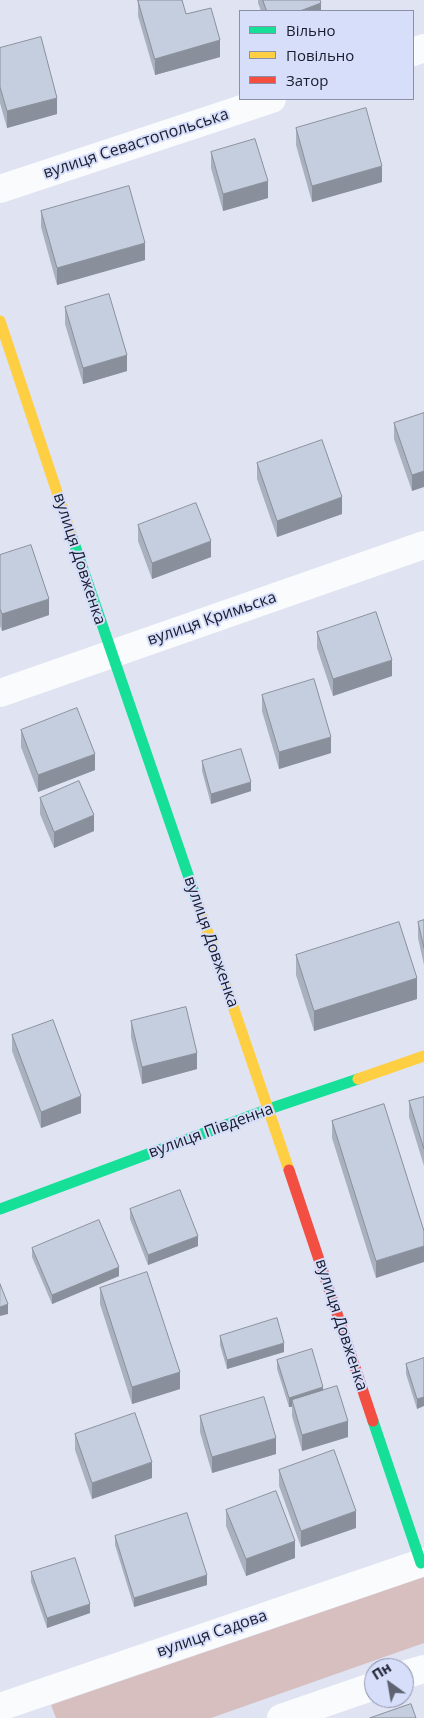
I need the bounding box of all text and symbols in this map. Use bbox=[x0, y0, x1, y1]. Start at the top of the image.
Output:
legend bbox=[239, 10, 414, 100]
text: Вільно bbox=[286, 20, 335, 40]
text: Повільно bbox=[286, 45, 354, 65]
text: Затор bbox=[286, 70, 328, 90]
street label: вулиця Севастопольська bbox=[41, 105, 231, 183]
street label: вулиця Довженка bbox=[49, 491, 109, 627]
street label: вулиця Кримьска bbox=[145, 588, 279, 650]
street label: вулиця Довженка bbox=[180, 874, 242, 1010]
street label: вулиця Південна bbox=[146, 1099, 276, 1163]
street label: вулиця Довженка bbox=[311, 1257, 371, 1393]
street label: вулиця Садова bbox=[154, 1606, 270, 1662]
text: Пн bbox=[368, 1657, 395, 1684]
north arrow bbox=[364, 1658, 414, 1708]

